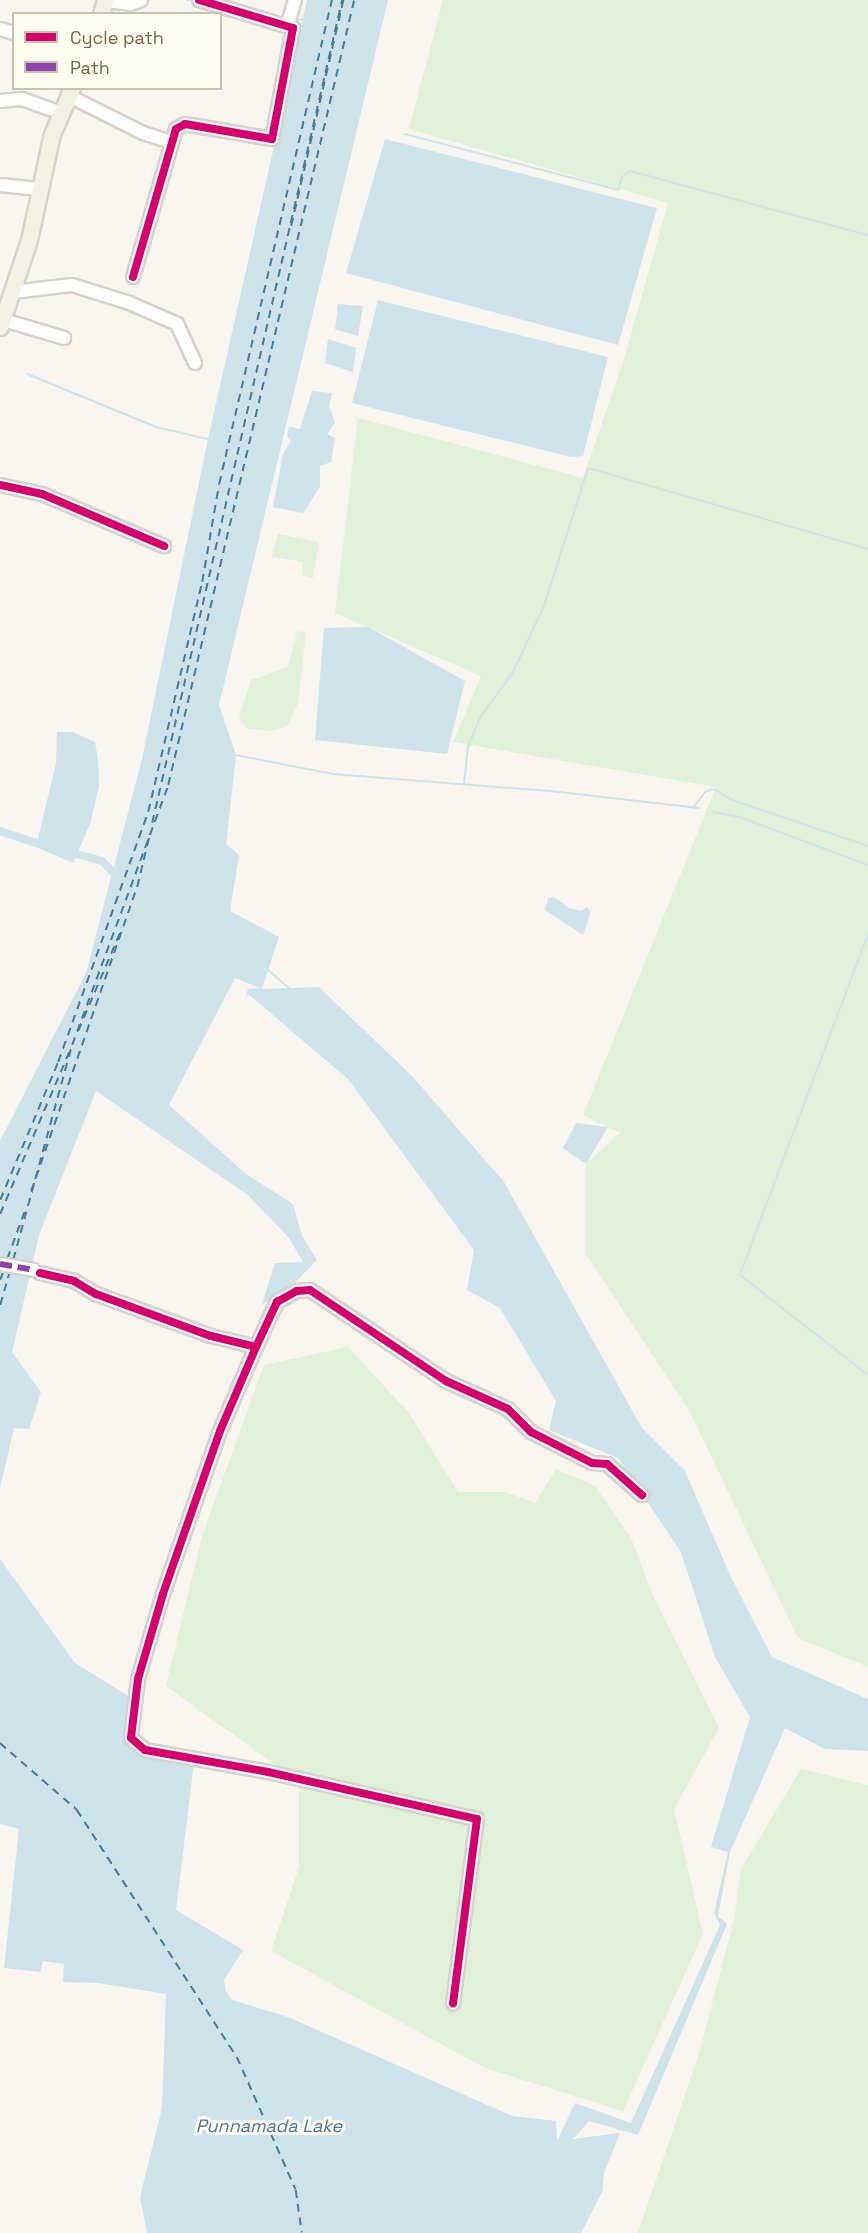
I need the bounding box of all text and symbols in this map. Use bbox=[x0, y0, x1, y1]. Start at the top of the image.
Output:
legend bbox=[12, 12, 222, 90]
text: Cycle path bbox=[70, 26, 164, 49]
text: Path bbox=[70, 56, 110, 79]
water label: Punnamada Lake bbox=[196, 2115, 342, 2137]

